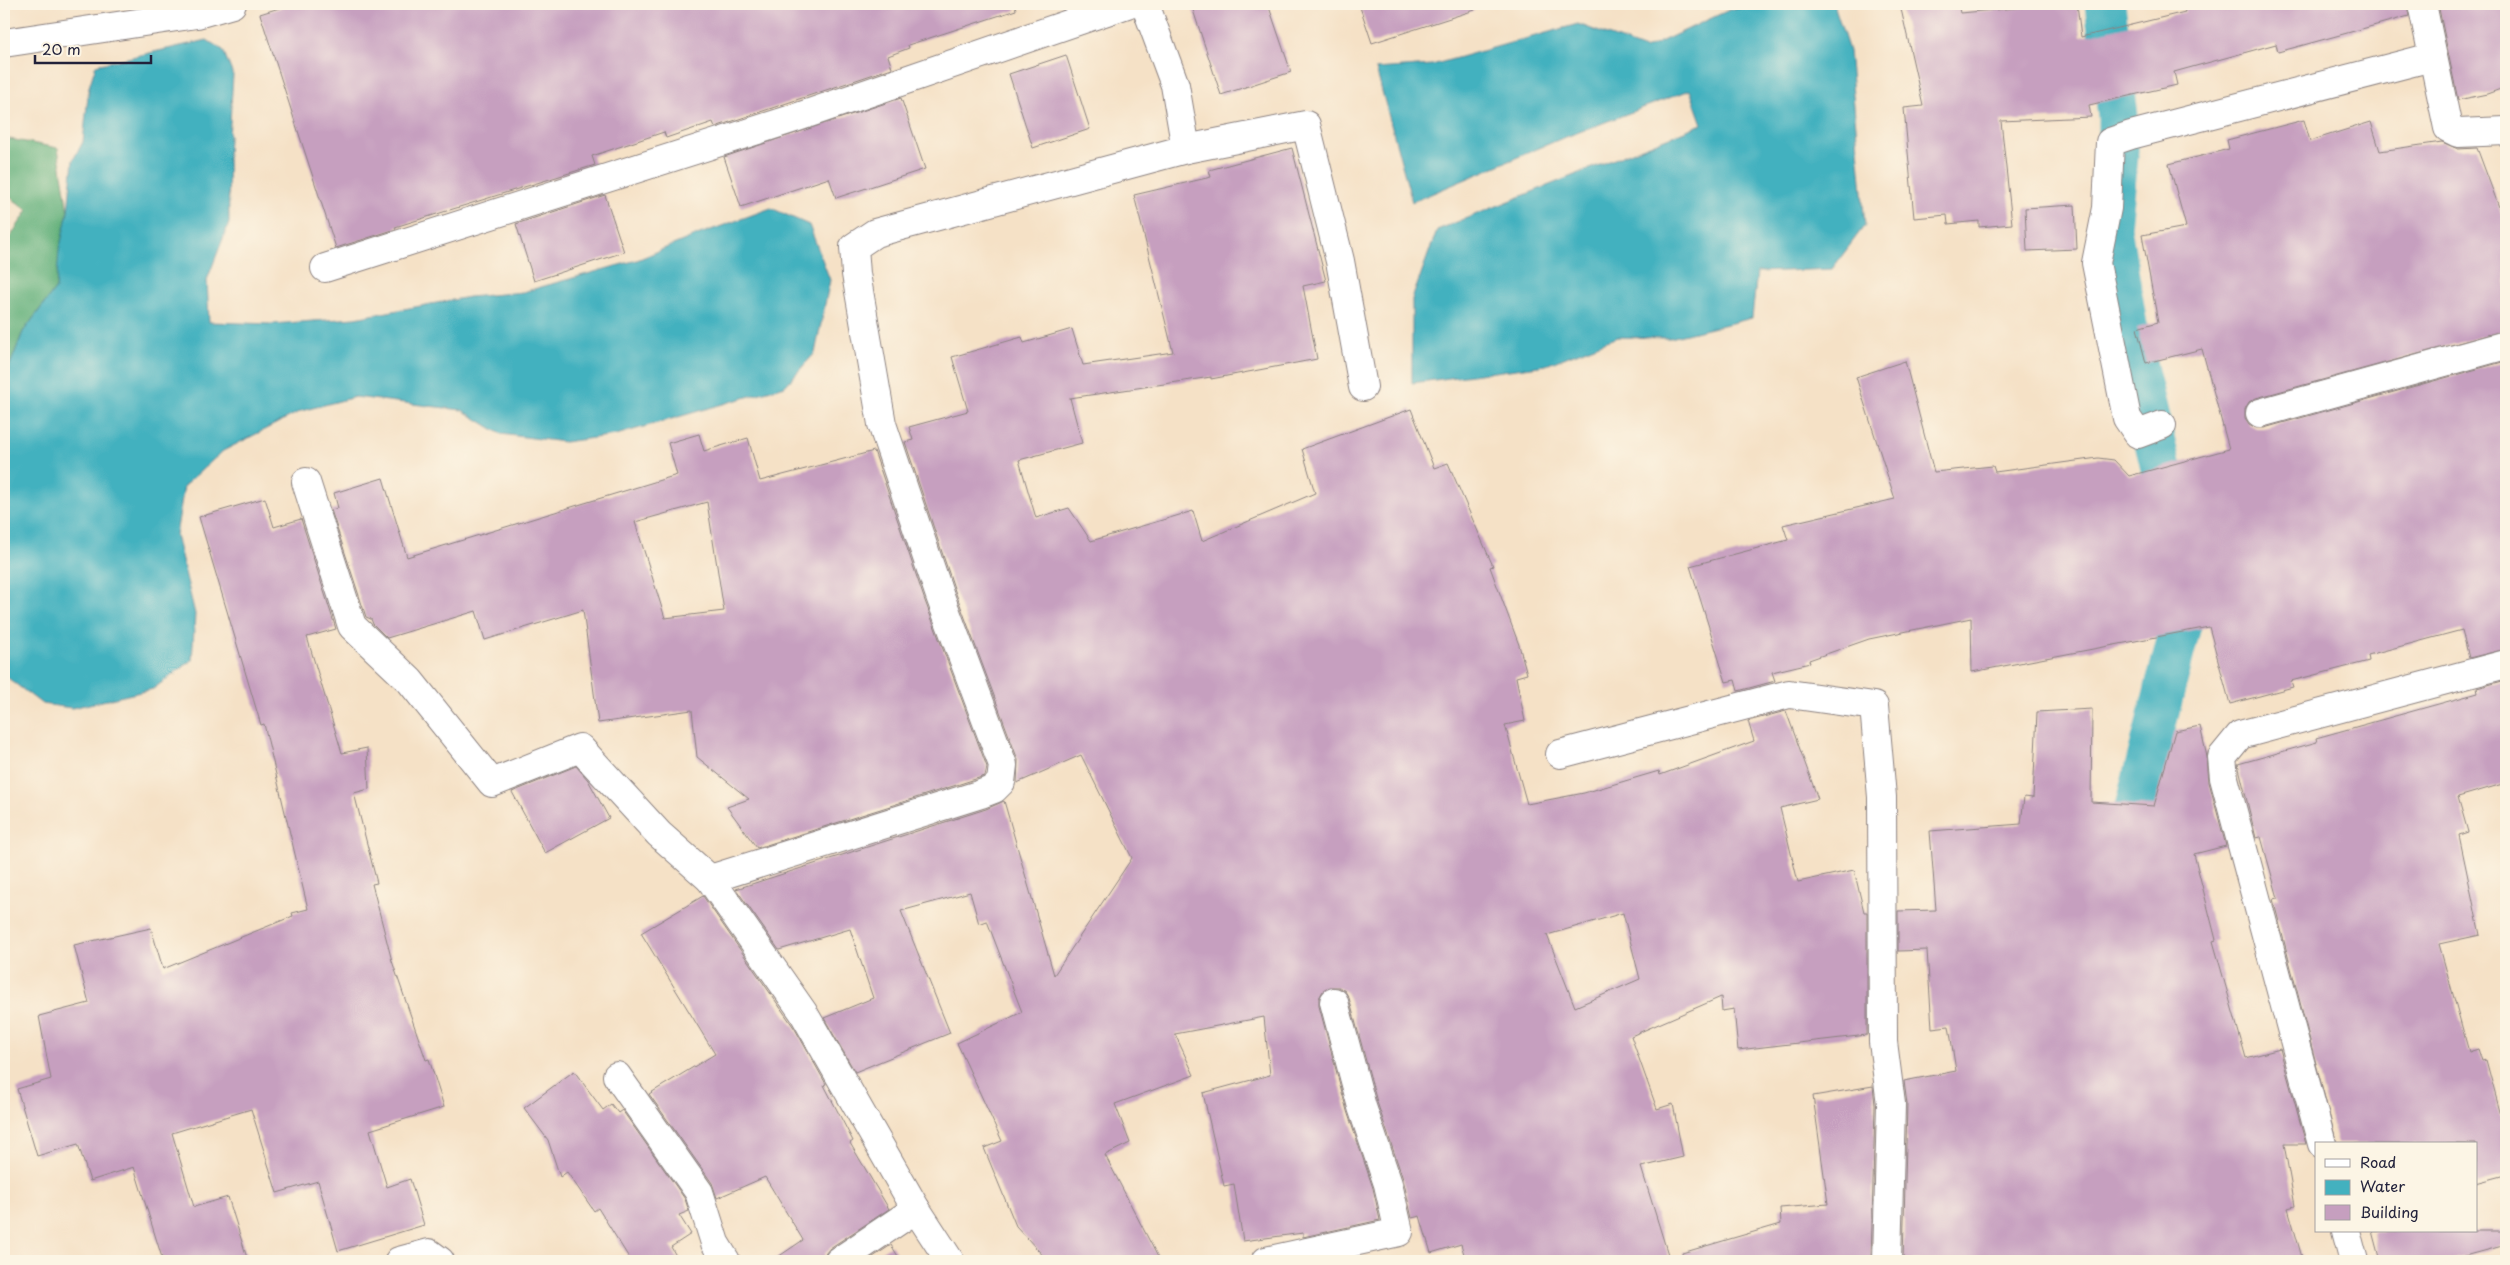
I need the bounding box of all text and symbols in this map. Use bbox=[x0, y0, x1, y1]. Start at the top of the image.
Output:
scale bar bbox=[35, 32, 151, 64]
text: 20 m bbox=[42, 37, 81, 60]
legend bbox=[2315, 1142, 2478, 1232]
text: Road bbox=[2360, 1150, 2396, 1173]
text: Water bbox=[2360, 1174, 2405, 1197]
text: Building bbox=[2360, 1200, 2419, 1223]

